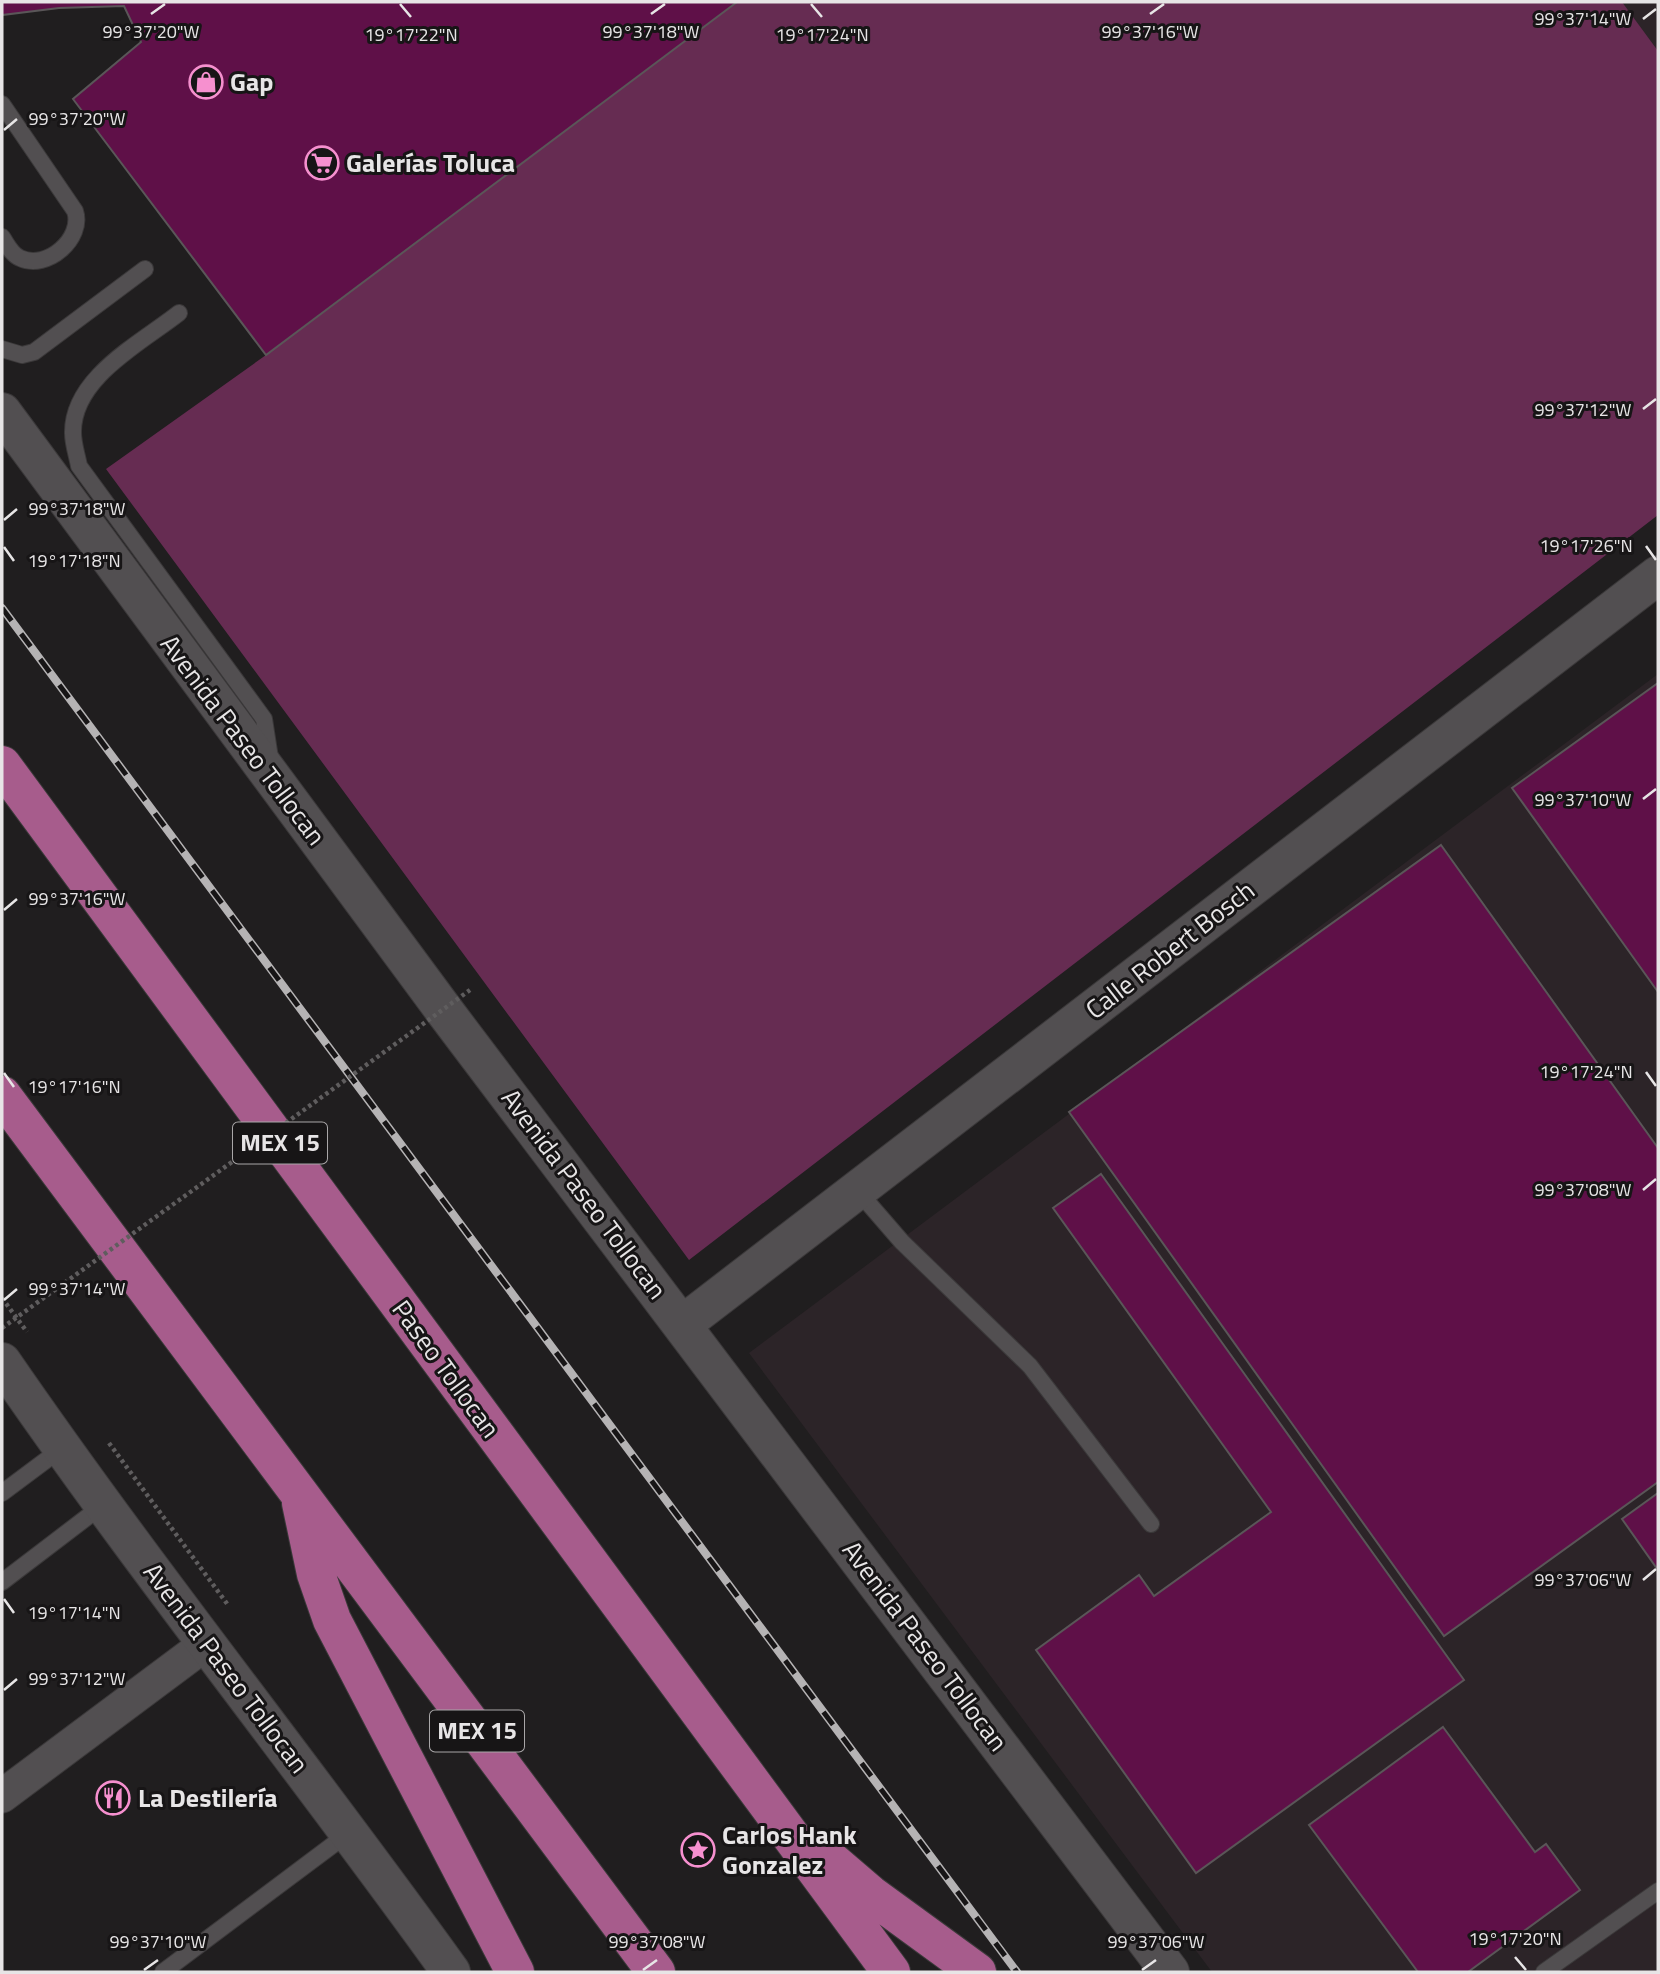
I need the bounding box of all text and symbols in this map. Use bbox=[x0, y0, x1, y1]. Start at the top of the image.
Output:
text: 99°37'14"W bbox=[1535, 5, 1632, 32]
text: 99°37'20"W bbox=[103, 18, 200, 45]
text: 99°37'18"W bbox=[603, 18, 700, 45]
text: 99°37'16"W bbox=[1102, 18, 1199, 45]
text: 19°17'22"N bbox=[364, 21, 458, 48]
text: 19°17'24"N bbox=[775, 21, 869, 48]
place label: Gap bbox=[230, 62, 273, 101]
shop icon: Gap bbox=[187, 63, 225, 101]
text: 99°37'20"W bbox=[29, 105, 126, 132]
place label: Galerías Toluca bbox=[346, 143, 515, 182]
supermarket icon: Galerías Toluca bbox=[303, 144, 341, 182]
text: 99°37'12"W bbox=[1535, 396, 1632, 423]
text: 99°37'18"W bbox=[29, 495, 126, 522]
text: 19°17'26"N bbox=[1539, 532, 1633, 559]
text: 19°17'18"N bbox=[27, 547, 121, 574]
street label: Avenida Paseo Tollocan bbox=[151, 626, 336, 853]
text: 99°37'10"W bbox=[1535, 786, 1632, 813]
street label: Calle Robert Bosch bbox=[1077, 871, 1263, 1028]
text: 99°37'16"W bbox=[29, 885, 126, 912]
text: 19°17'24"N bbox=[1539, 1058, 1633, 1085]
text: 19°17'16"N bbox=[27, 1073, 121, 1100]
street label: Avenida Paseo Tollocan bbox=[492, 1080, 677, 1307]
road number: MEX 15 bbox=[233, 1122, 327, 1163]
text: 99°37'08"W bbox=[1535, 1176, 1632, 1203]
text: 99°37'14"W bbox=[29, 1275, 126, 1302]
street label: Paseo Tollocan bbox=[383, 1292, 510, 1446]
street label: Avenida Paseo Tollocan bbox=[833, 1532, 1018, 1759]
street label: Avenida Paseo Tollocan bbox=[134, 1554, 319, 1781]
text: 99°37'06"W bbox=[1535, 1566, 1632, 1593]
text: 19°17'14"N bbox=[27, 1599, 121, 1626]
text: 99°37'12"W bbox=[29, 1665, 126, 1692]
road number: MEX 15 bbox=[430, 1710, 524, 1751]
place label: La Destilería bbox=[138, 1778, 278, 1817]
restaurant icon: La Destilería bbox=[94, 1779, 132, 1817]
place label: Carlos Hank Gonzalez bbox=[722, 1815, 857, 1884]
place icon: Carlos Hank Gonzalez bbox=[679, 1831, 717, 1869]
text: 19°17'20"N bbox=[1468, 1925, 1562, 1952]
text: 99°37'10"W bbox=[110, 1928, 207, 1955]
text: 99°37'08"W bbox=[609, 1928, 706, 1955]
text: 99°37'06"W bbox=[1108, 1928, 1205, 1955]

